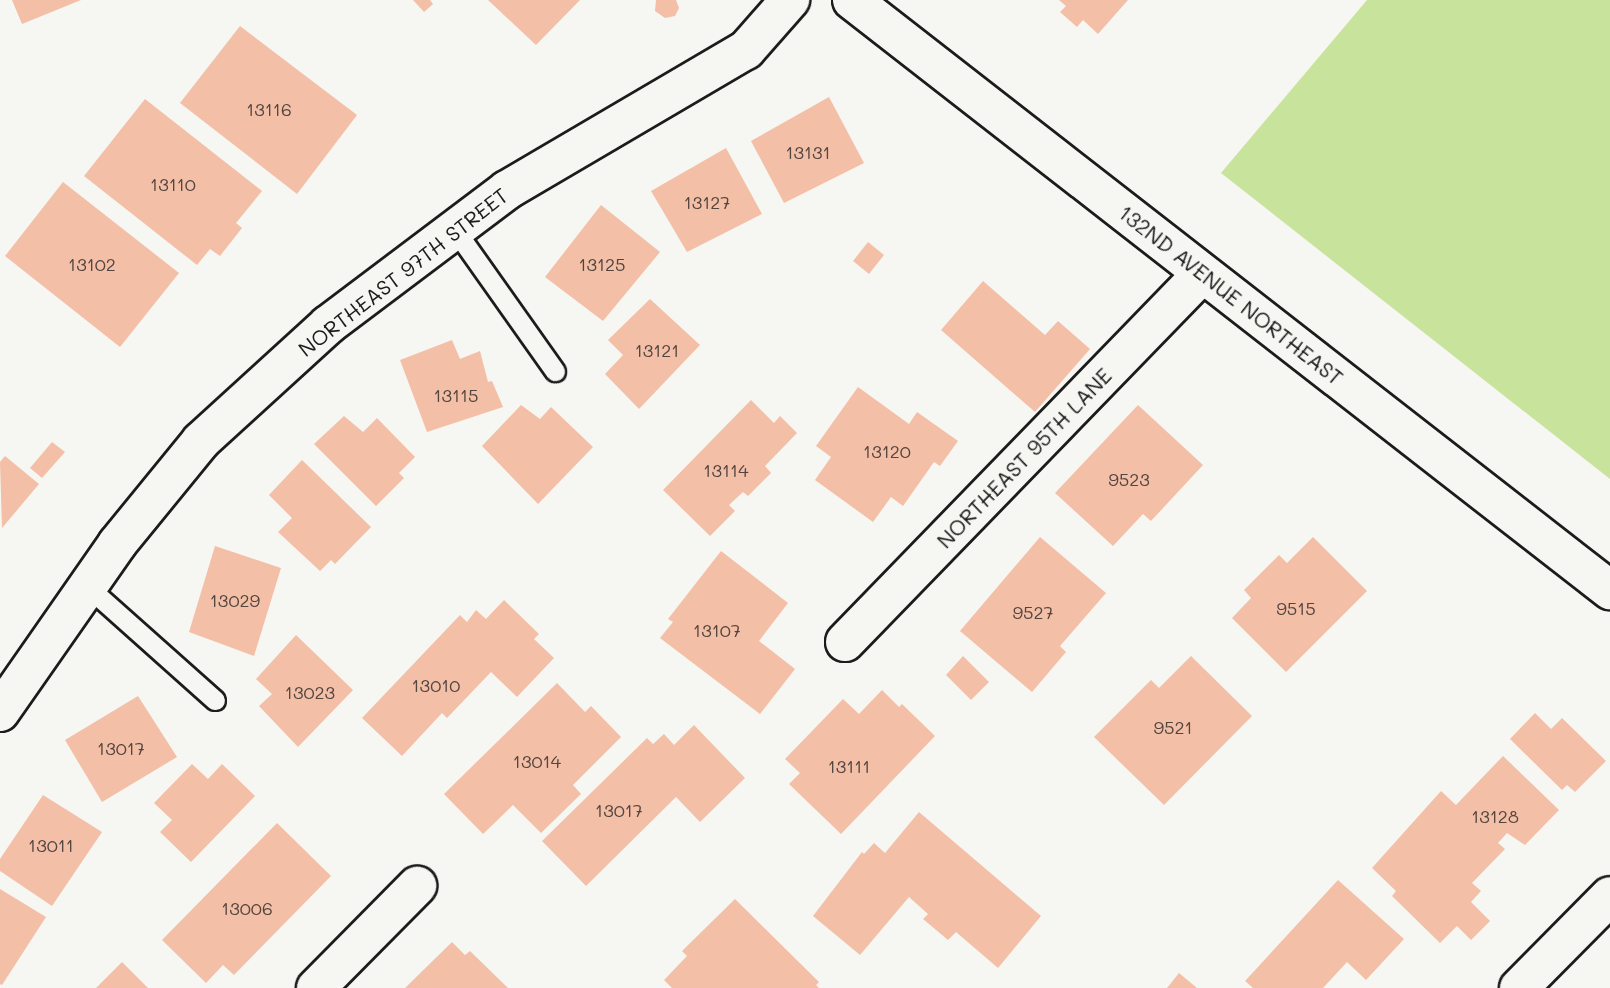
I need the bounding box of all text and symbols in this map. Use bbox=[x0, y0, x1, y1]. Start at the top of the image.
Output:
house number: 13116 bbox=[246, 98, 292, 120]
house number: 13131 bbox=[785, 141, 831, 163]
house number: 13110 bbox=[150, 173, 196, 195]
street label: NORTHEAST 97TH STREET bbox=[293, 182, 513, 362]
house number: 13127 bbox=[684, 191, 730, 213]
street label: 132ND AVENUE NORTHEAST bbox=[1114, 200, 1348, 390]
house number: 13102 bbox=[68, 253, 116, 275]
house number: 13125 bbox=[578, 253, 626, 275]
house number: 13121 bbox=[635, 339, 679, 361]
street label: NORTHEAST 95TH LANE bbox=[932, 363, 1116, 553]
house number: 13115 bbox=[433, 384, 479, 406]
house number: 13120 bbox=[863, 440, 911, 462]
house number: 13114 bbox=[703, 459, 749, 481]
house number: 9523 bbox=[1108, 468, 1150, 490]
house number: 13029 bbox=[210, 589, 260, 611]
house number: 9515 bbox=[1276, 597, 1316, 619]
house number: 9527 bbox=[1012, 601, 1054, 623]
house number: 13107 bbox=[693, 619, 741, 641]
house number: 13010 bbox=[412, 674, 460, 696]
house number: 13023 bbox=[285, 681, 335, 703]
house number: 9521 bbox=[1153, 716, 1193, 738]
house number: 13017 bbox=[97, 737, 145, 759]
house number: 13014 bbox=[513, 750, 561, 772]
house number: 13111 bbox=[828, 755, 870, 777]
house number: 13017 bbox=[595, 799, 643, 821]
house number: 13128 bbox=[1471, 805, 1519, 827]
house number: 13011 bbox=[28, 834, 74, 856]
house number: 13006 bbox=[221, 897, 273, 919]

